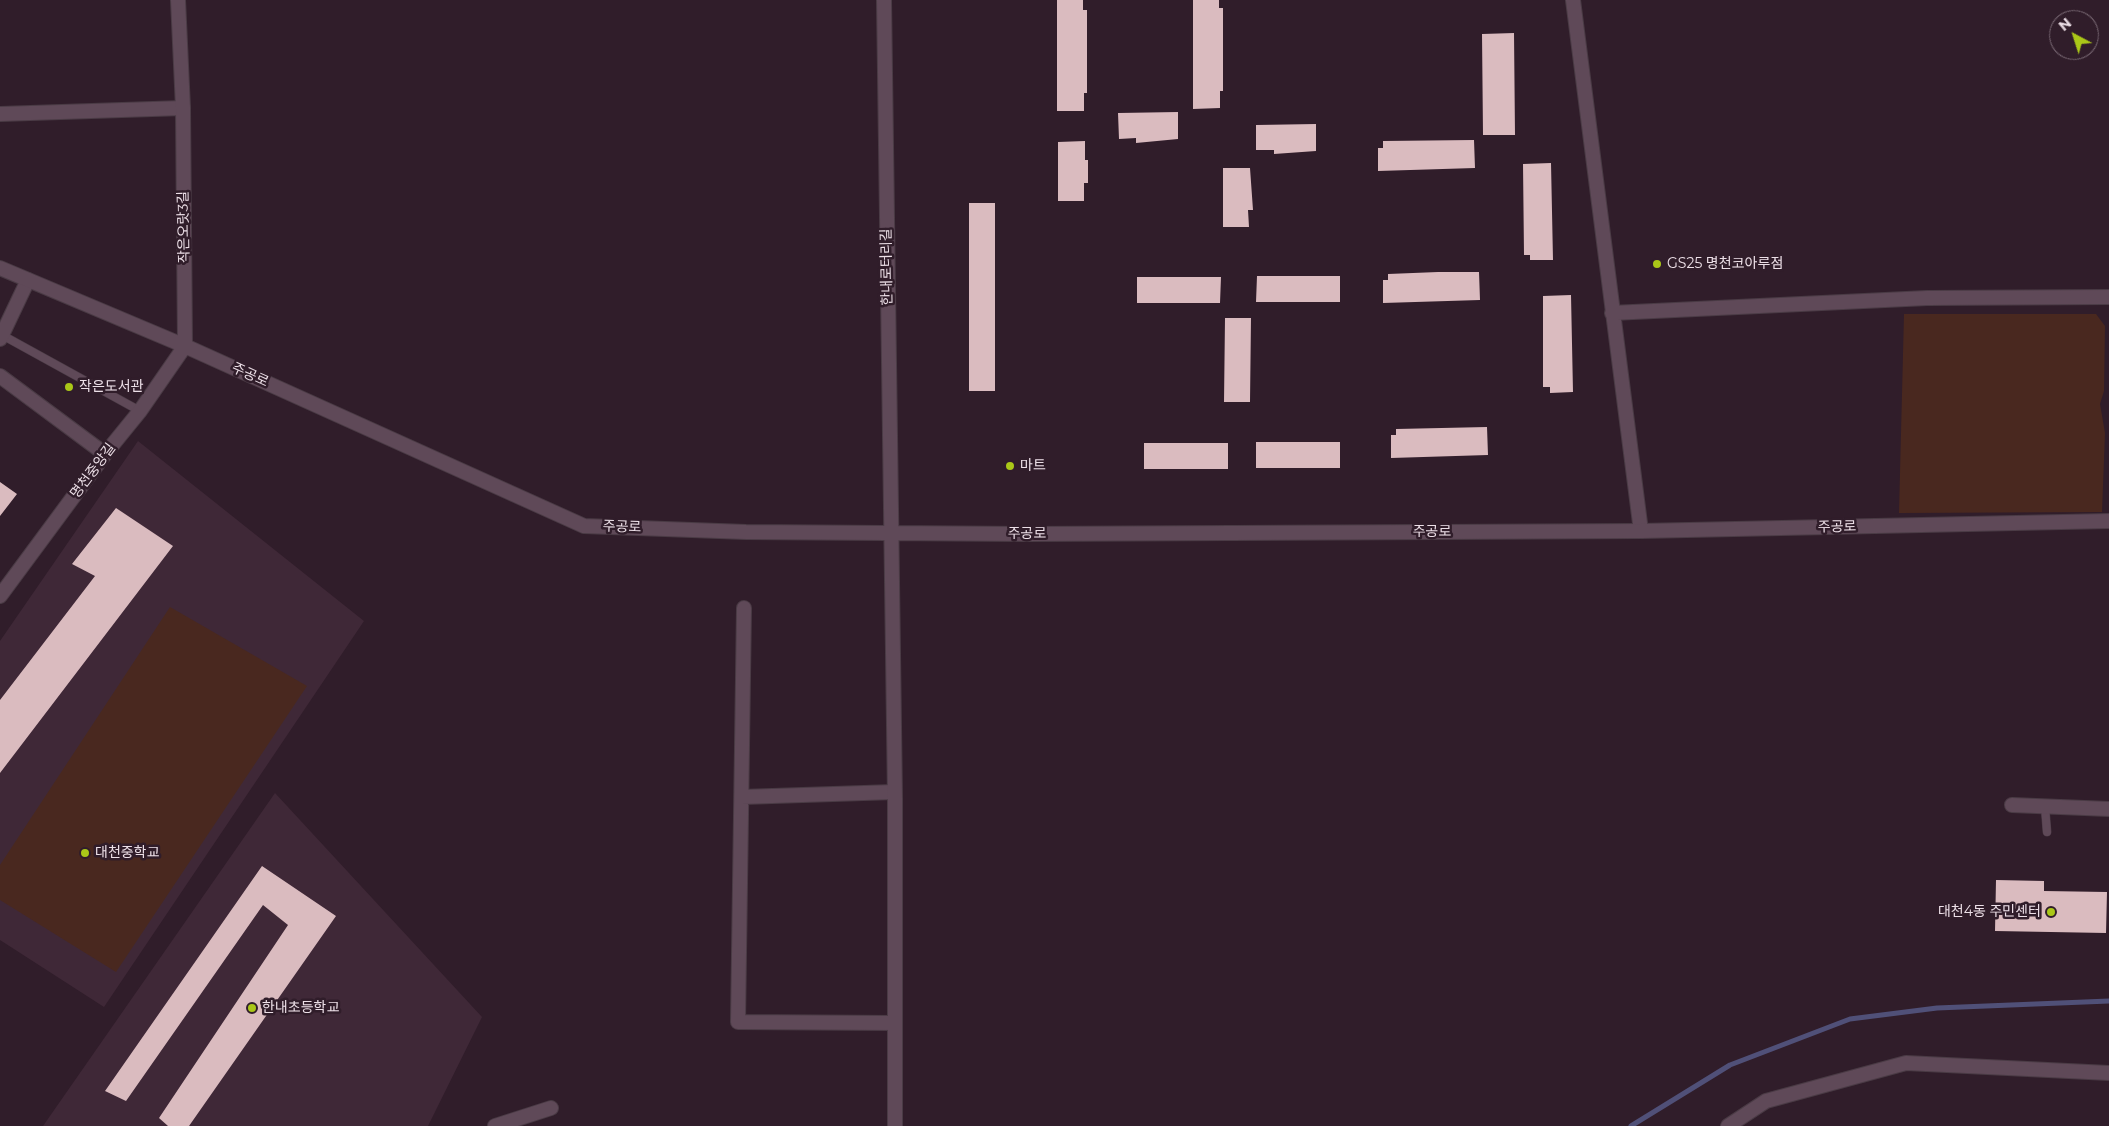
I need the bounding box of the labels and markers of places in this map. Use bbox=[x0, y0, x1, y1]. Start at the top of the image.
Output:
place label: GS25 명천코아루점 bbox=[1667, 256, 1783, 272]
marker: GS25 명천코아루점 bbox=[1651, 258, 1663, 270]
place label: 작은도서관 bbox=[79, 379, 143, 395]
marker: 작은도서관 bbox=[63, 381, 75, 393]
place label: 마트 bbox=[1020, 458, 1046, 474]
marker: 마트 bbox=[1004, 460, 1016, 472]
place label: 대천중학교 bbox=[95, 845, 159, 861]
marker: 대천중학교 bbox=[79, 847, 91, 859]
place label: 대천4동 주민센터 bbox=[1938, 904, 2041, 920]
marker: 대천4동 주민센터 bbox=[2045, 906, 2057, 918]
place label: 한내초등학교 bbox=[262, 1000, 339, 1016]
marker: 한내초등학교 bbox=[246, 1002, 258, 1014]

